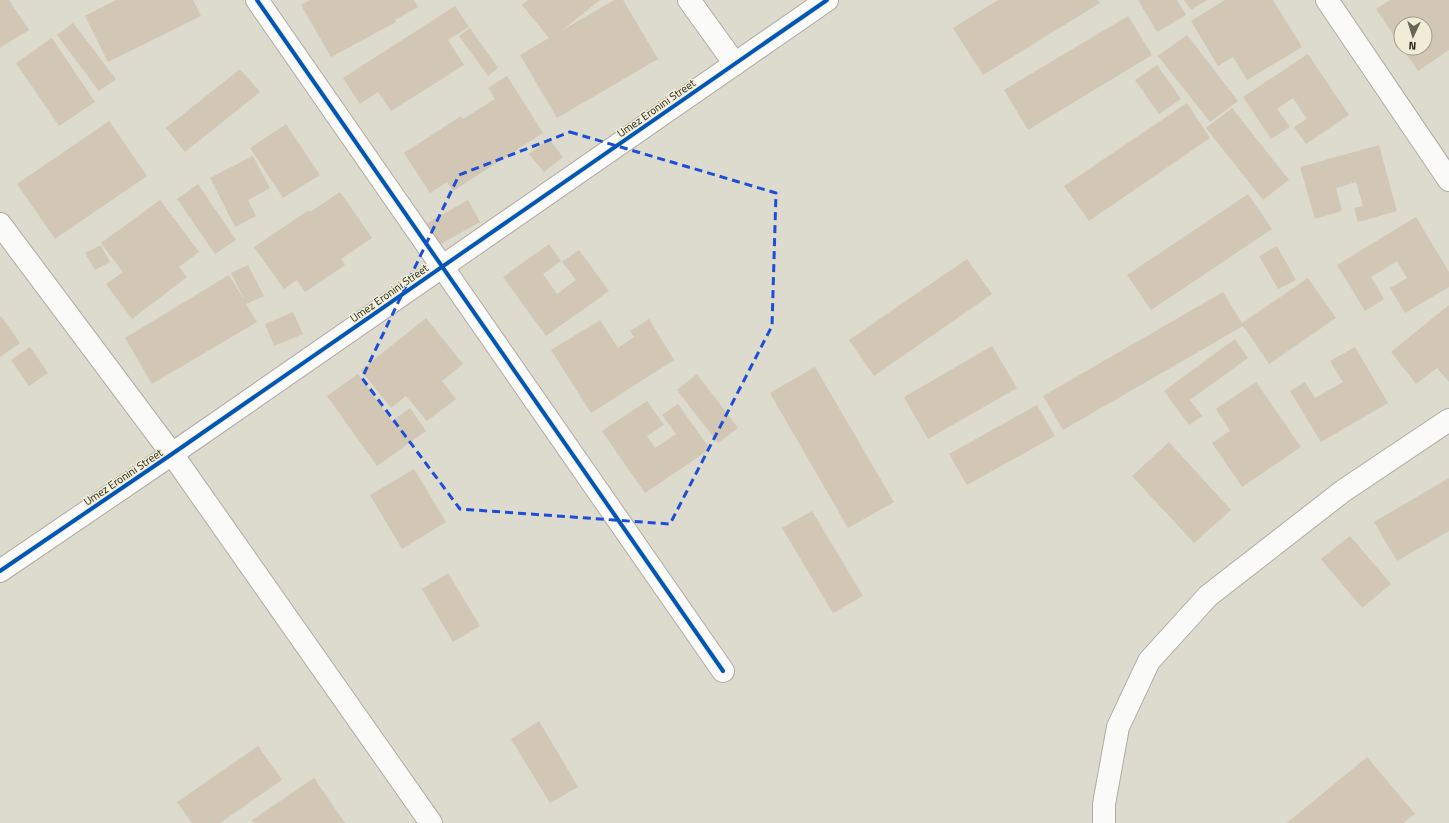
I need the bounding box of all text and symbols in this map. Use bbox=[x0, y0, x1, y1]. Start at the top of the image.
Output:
north arrow bbox=[1393, 16, 1433, 56]
text: N bbox=[1408, 38, 1417, 54]
street label: Umez Eronini Street bbox=[614, 75, 698, 141]
street label: Umez Eronini Street bbox=[347, 260, 431, 326]
street label: Umez Eronini Street bbox=[80, 444, 166, 509]

